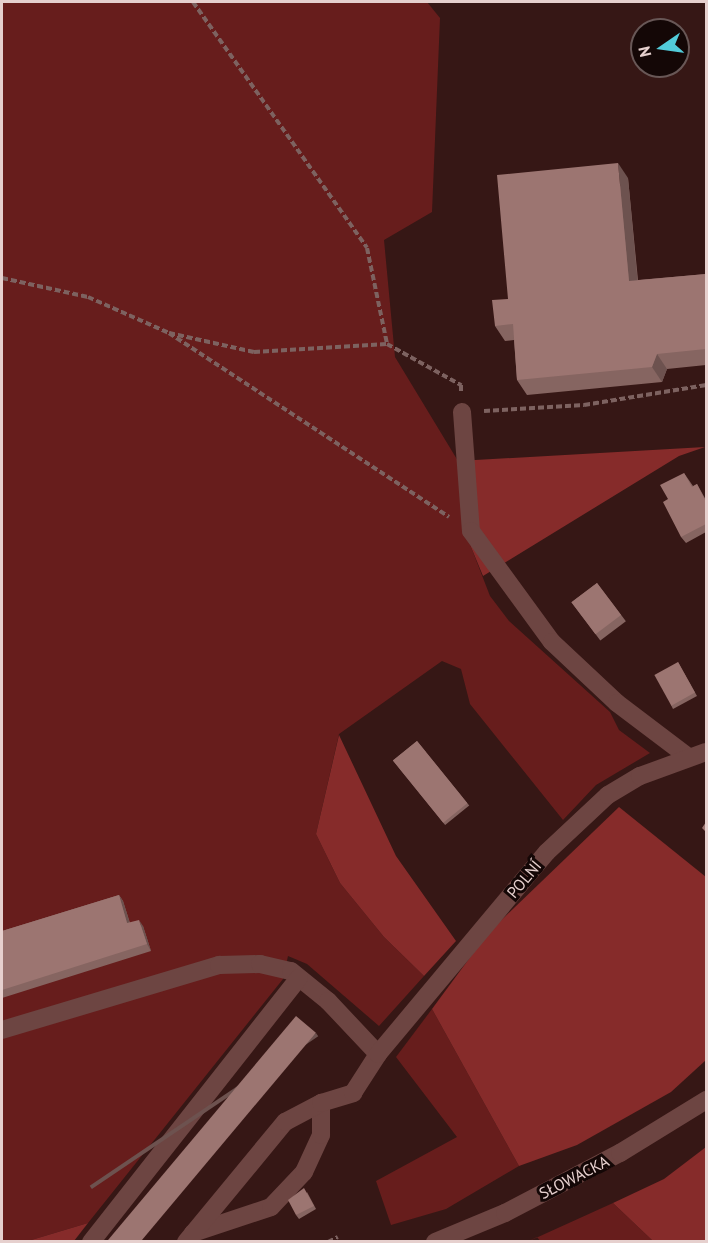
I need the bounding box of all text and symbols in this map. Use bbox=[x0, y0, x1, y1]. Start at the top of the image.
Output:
north arrow bbox=[630, 18, 690, 78]
text: N bbox=[633, 44, 655, 59]
street label: POLNÍ bbox=[503, 856, 545, 902]
street label: SŁOWACKA bbox=[536, 1151, 612, 1203]

